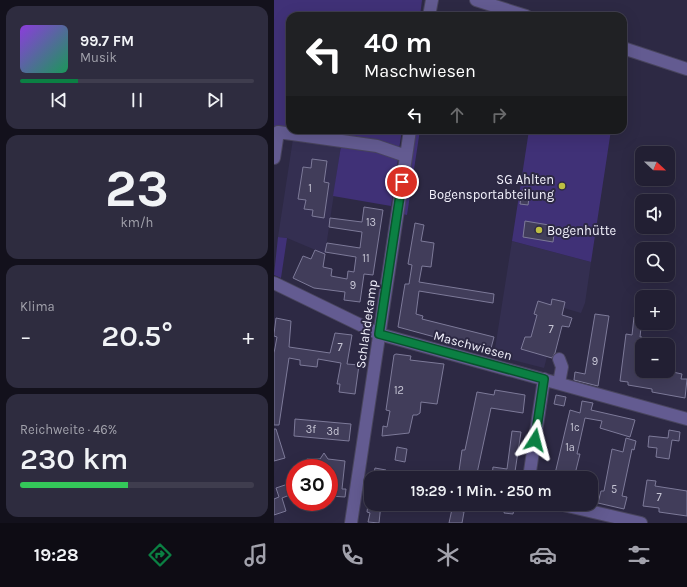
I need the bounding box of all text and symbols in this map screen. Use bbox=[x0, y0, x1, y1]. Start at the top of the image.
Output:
text: 40 m bbox=[364, 26, 432, 59]
icon: left bbox=[298, 28, 350, 80]
text: 99.7 FM bbox=[80, 32, 134, 50]
text: Musik bbox=[80, 50, 117, 65]
text: Maschwiesen bbox=[364, 60, 476, 82]
icon: previous bbox=[48, 89, 70, 111]
icon: pause bbox=[126, 89, 148, 111]
icon: next bbox=[204, 89, 226, 111]
icon: left bbox=[404, 104, 426, 126]
icon: ahead bbox=[446, 104, 468, 126]
icon: right bbox=[488, 104, 510, 126]
north arrow bbox=[635, 146, 675, 186]
map controls bbox=[635, 146, 675, 378]
text: 23 bbox=[105, 158, 169, 219]
pin bbox=[385, 165, 419, 199]
icon: arrive bbox=[391, 171, 413, 193]
place label: SG Ahlten Bogensportabteilung bbox=[429, 172, 555, 202]
marker: SG Ahlten Bogensportabteilung bbox=[557, 181, 567, 191]
house number: 1 bbox=[308, 182, 312, 195]
button: sound bbox=[635, 194, 675, 234]
text: km/h bbox=[121, 215, 153, 230]
house number: 13 bbox=[366, 216, 376, 229]
place label: Bogenhütte bbox=[547, 223, 617, 238]
marker: Bogenhütte bbox=[534, 225, 544, 235]
button: search bbox=[635, 242, 675, 282]
house number: 11 bbox=[362, 252, 370, 265]
house number: 9 bbox=[350, 279, 356, 292]
street label: Schlahdekamp bbox=[353, 279, 380, 370]
button: + bbox=[635, 290, 675, 330]
text: Klima bbox=[20, 299, 55, 314]
text: 20.5° bbox=[101, 318, 173, 354]
house number: 7 bbox=[548, 323, 554, 336]
text: − bbox=[20, 324, 32, 350]
text: + bbox=[242, 324, 254, 350]
street label: Maschwiesen bbox=[432, 328, 514, 363]
button: − bbox=[635, 338, 675, 378]
house number: 7 bbox=[337, 341, 343, 354]
house number: 9 bbox=[592, 355, 598, 368]
house number: 12 bbox=[394, 384, 404, 397]
position arrow bbox=[514, 419, 556, 461]
house number: 1c bbox=[570, 421, 580, 434]
text: Reichweite · 46% bbox=[20, 422, 117, 437]
house number: 3f bbox=[306, 423, 316, 436]
house number: 3d bbox=[326, 425, 340, 438]
text: 230 km bbox=[20, 441, 128, 477]
house number: 1a bbox=[565, 441, 575, 454]
speed limit sign: 30 bbox=[286, 459, 338, 511]
text: 19:29 · 1 Min. · 250 m bbox=[410, 482, 552, 500]
house number: 5 bbox=[611, 483, 617, 496]
house number: 7 bbox=[656, 491, 662, 504]
icon: directions bbox=[146, 541, 174, 569]
icon: music bbox=[242, 541, 270, 569]
icon: phone bbox=[338, 541, 366, 569]
icon: climate bbox=[434, 541, 462, 569]
icon: car bbox=[529, 541, 557, 569]
icon: filters bbox=[625, 541, 653, 569]
text: 19:28 bbox=[34, 544, 79, 566]

